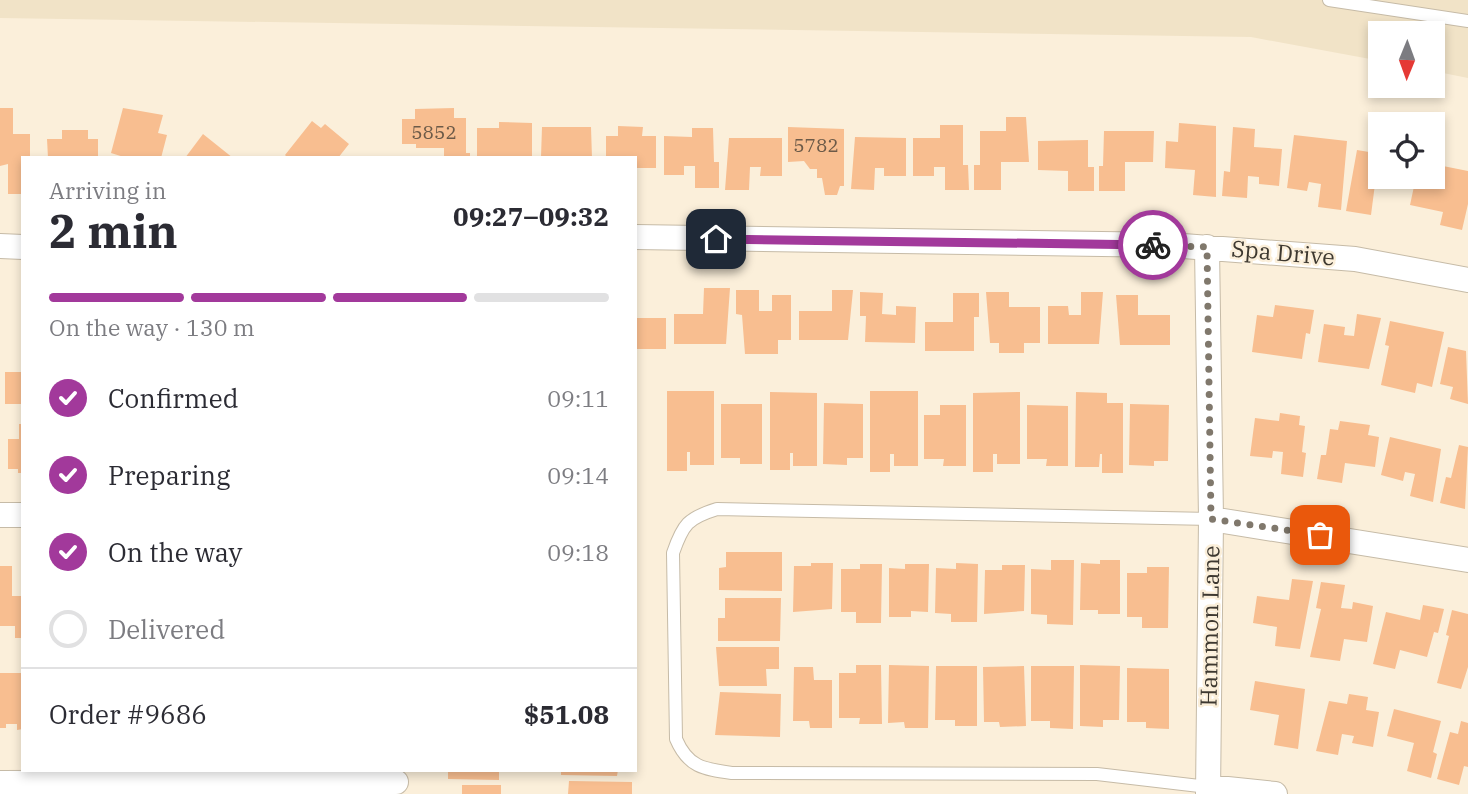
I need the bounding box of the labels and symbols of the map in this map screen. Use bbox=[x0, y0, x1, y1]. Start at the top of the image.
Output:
north arrow bbox=[1368, 21, 1446, 98]
house number: 5852 bbox=[411, 120, 457, 144]
house number: 5782 bbox=[793, 133, 839, 157]
pin bbox=[686, 209, 746, 269]
courier bbox=[1118, 210, 1188, 280]
street label: Spa Drive bbox=[1230, 233, 1336, 271]
pin bbox=[1290, 505, 1350, 565]
street label: Hammon Lane bbox=[1193, 545, 1225, 707]

